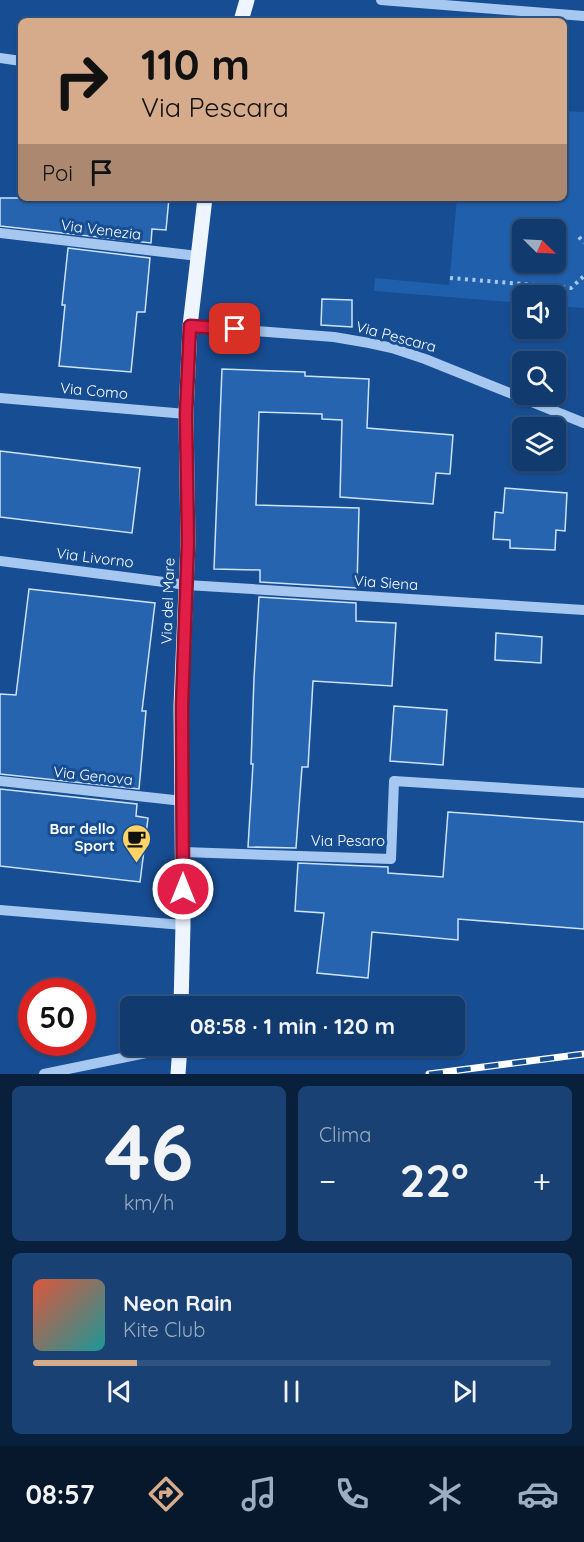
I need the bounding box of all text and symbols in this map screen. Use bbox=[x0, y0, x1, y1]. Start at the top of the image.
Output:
text: 110 m bbox=[141, 38, 250, 91]
icon: right bbox=[42, 42, 120, 120]
text: Via Pescara bbox=[141, 90, 289, 124]
icon: arrive bbox=[85, 156, 118, 189]
text: Poi bbox=[42, 159, 73, 187]
street label: Via Venezia bbox=[60, 215, 142, 244]
north arrow bbox=[512, 219, 566, 273]
map controls bbox=[512, 219, 566, 471]
button: sound bbox=[512, 285, 566, 339]
pin bbox=[209, 303, 260, 354]
icon: arrive bbox=[218, 312, 251, 345]
street label: Via Pescara bbox=[354, 317, 438, 356]
button: search bbox=[512, 351, 566, 405]
street label: Via Como bbox=[59, 378, 129, 403]
button: layers bbox=[512, 417, 566, 471]
street label: Via Livorno bbox=[55, 543, 135, 572]
street label: Via del Mare bbox=[156, 557, 179, 645]
street label: Via Siena bbox=[353, 571, 419, 594]
street label: Via Genova bbox=[52, 762, 134, 789]
place label: Bar dello Sport bbox=[49, 819, 115, 855]
cafe icon: Bar dello Sport bbox=[120, 822, 152, 864]
street label: Via Pesaro bbox=[311, 831, 385, 850]
position arrow bbox=[151, 857, 215, 921]
speed limit sign: 50 bbox=[18, 978, 96, 1056]
text: 08:58 · 1 min · 120 m bbox=[190, 1012, 395, 1040]
text: 46 bbox=[105, 1102, 194, 1200]
text: Clima bbox=[319, 1122, 371, 1147]
text: 22° bbox=[400, 1152, 469, 1208]
text: − bbox=[319, 1160, 336, 1201]
text: + bbox=[532, 1160, 551, 1201]
text: km/h bbox=[124, 1190, 174, 1215]
text: Neon Rain bbox=[123, 1289, 232, 1317]
text: Kite Club bbox=[123, 1317, 205, 1342]
icon: previous bbox=[103, 1375, 136, 1408]
icon: pause bbox=[275, 1375, 308, 1408]
icon: next bbox=[448, 1375, 481, 1408]
icon: directions bbox=[145, 1473, 187, 1515]
icon: music bbox=[238, 1473, 280, 1515]
icon: phone bbox=[331, 1473, 373, 1515]
icon: climate bbox=[424, 1473, 466, 1515]
icon: car bbox=[517, 1473, 559, 1515]
text: 08:57 bbox=[25, 1477, 95, 1511]

